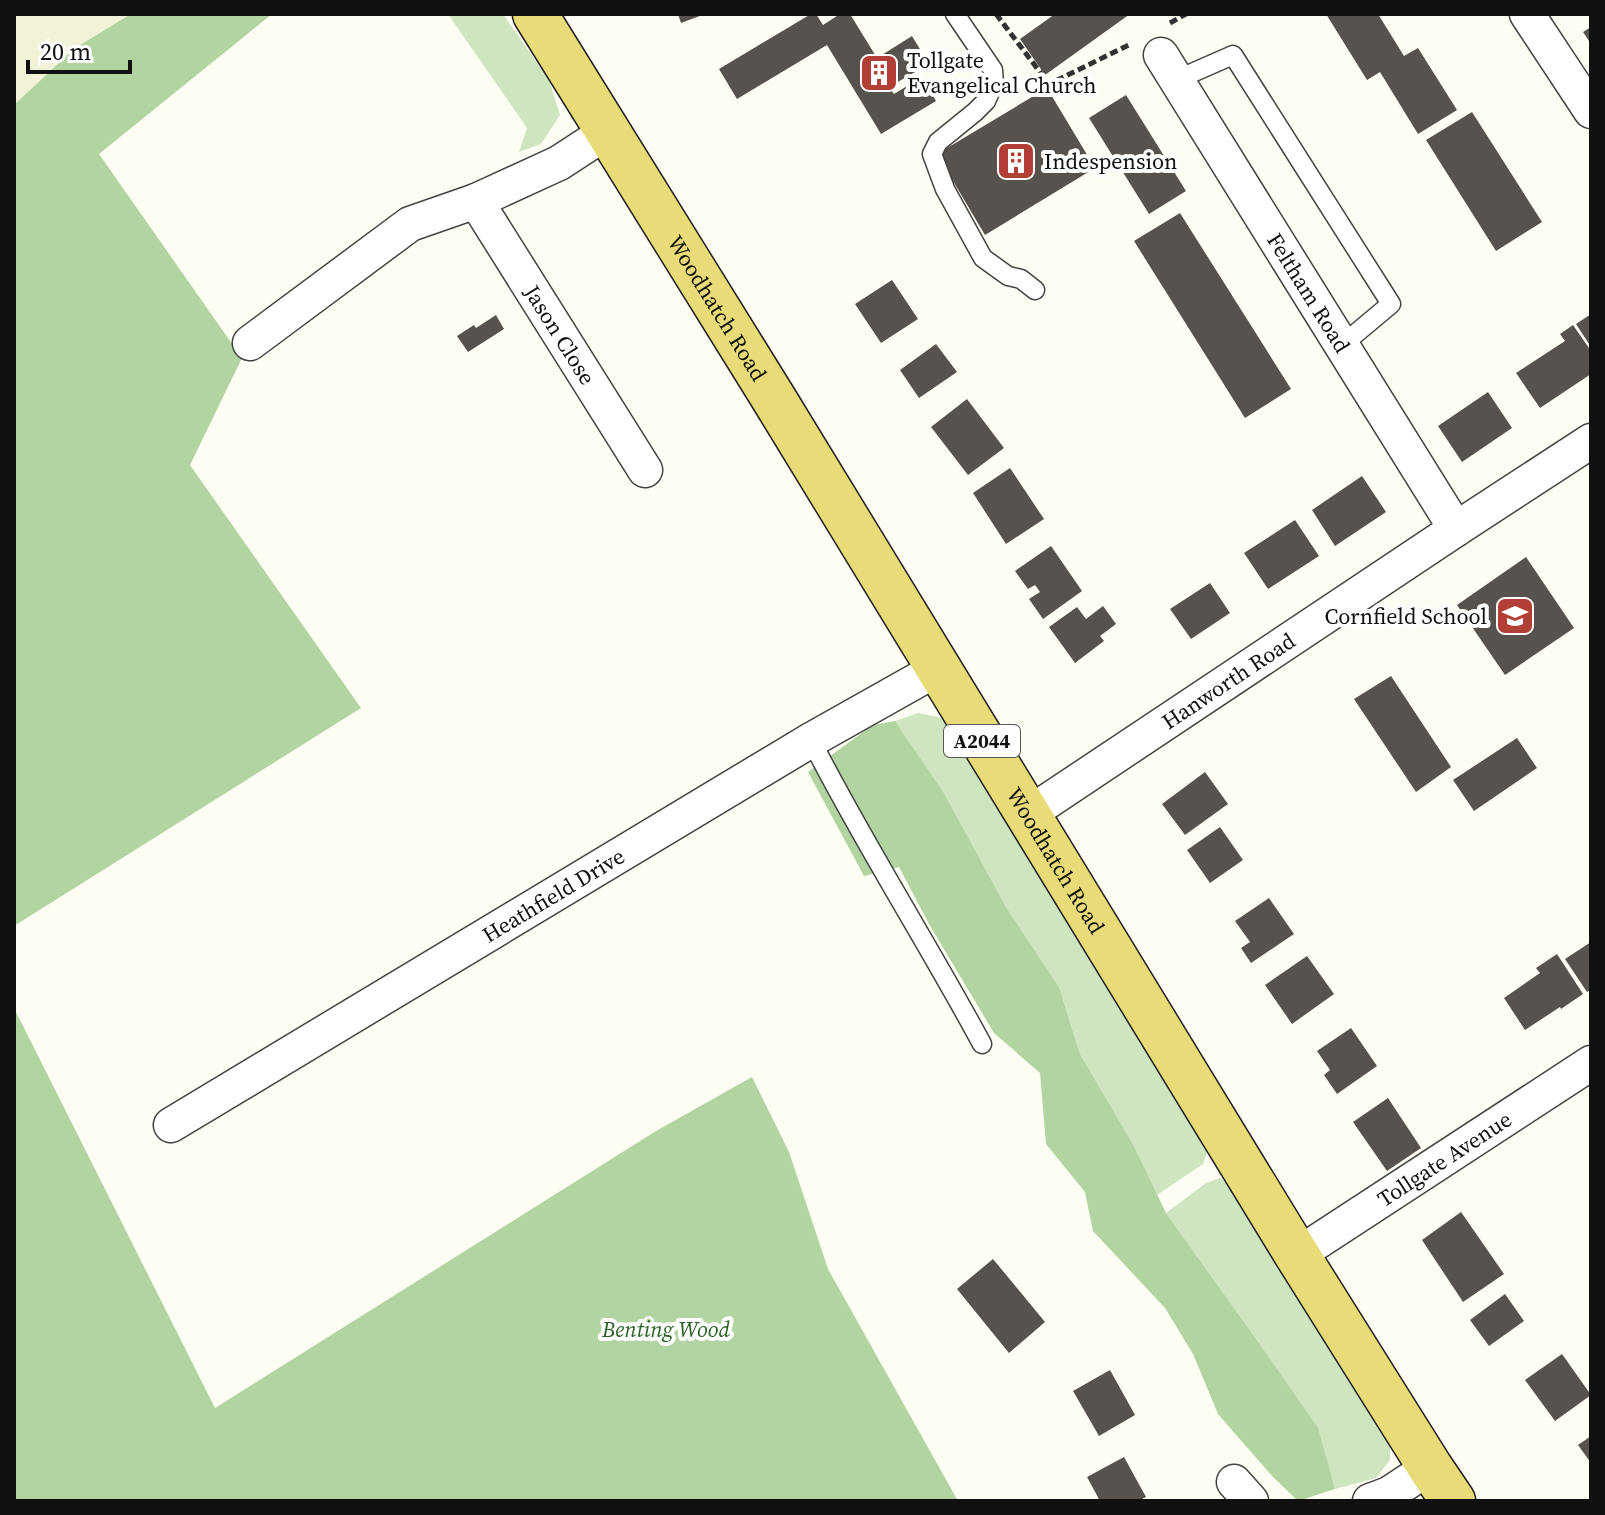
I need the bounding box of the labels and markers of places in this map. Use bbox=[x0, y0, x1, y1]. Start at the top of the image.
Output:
place label: Tollgate Evangelical Church bbox=[907, 45, 1097, 100]
building icon: Tollgate Evangelical Church bbox=[858, 52, 900, 94]
building icon: Indespension bbox=[995, 140, 1037, 182]
place label: Indespension bbox=[1044, 146, 1177, 176]
school or university icon: Cornfield School bbox=[1494, 595, 1536, 637]
place label: Cornfield School bbox=[1324, 601, 1487, 631]

